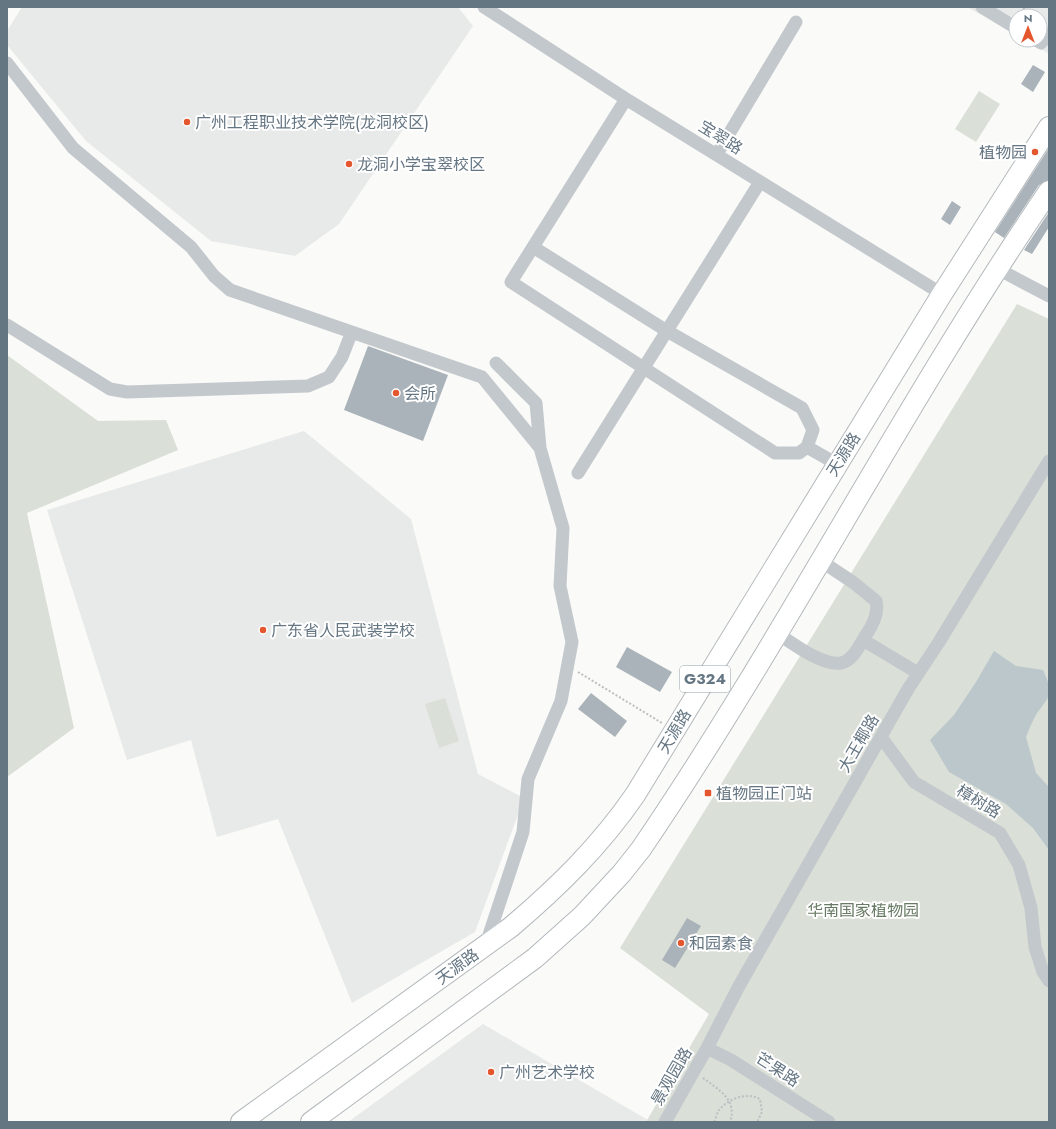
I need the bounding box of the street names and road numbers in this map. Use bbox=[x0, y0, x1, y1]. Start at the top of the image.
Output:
street label: 宝翠路 bbox=[694, 115, 747, 160]
street label: 天源路 bbox=[821, 428, 866, 481]
road number: G324 bbox=[680, 666, 730, 692]
street label: 天源路 bbox=[652, 705, 697, 758]
street label: 大王椰路 bbox=[832, 710, 884, 777]
street label: 樟树路 bbox=[952, 779, 1005, 824]
street label: 天源路 bbox=[431, 943, 483, 990]
street label: 景观园路 bbox=[645, 1043, 697, 1110]
street label: 芒果路 bbox=[751, 1047, 804, 1092]

